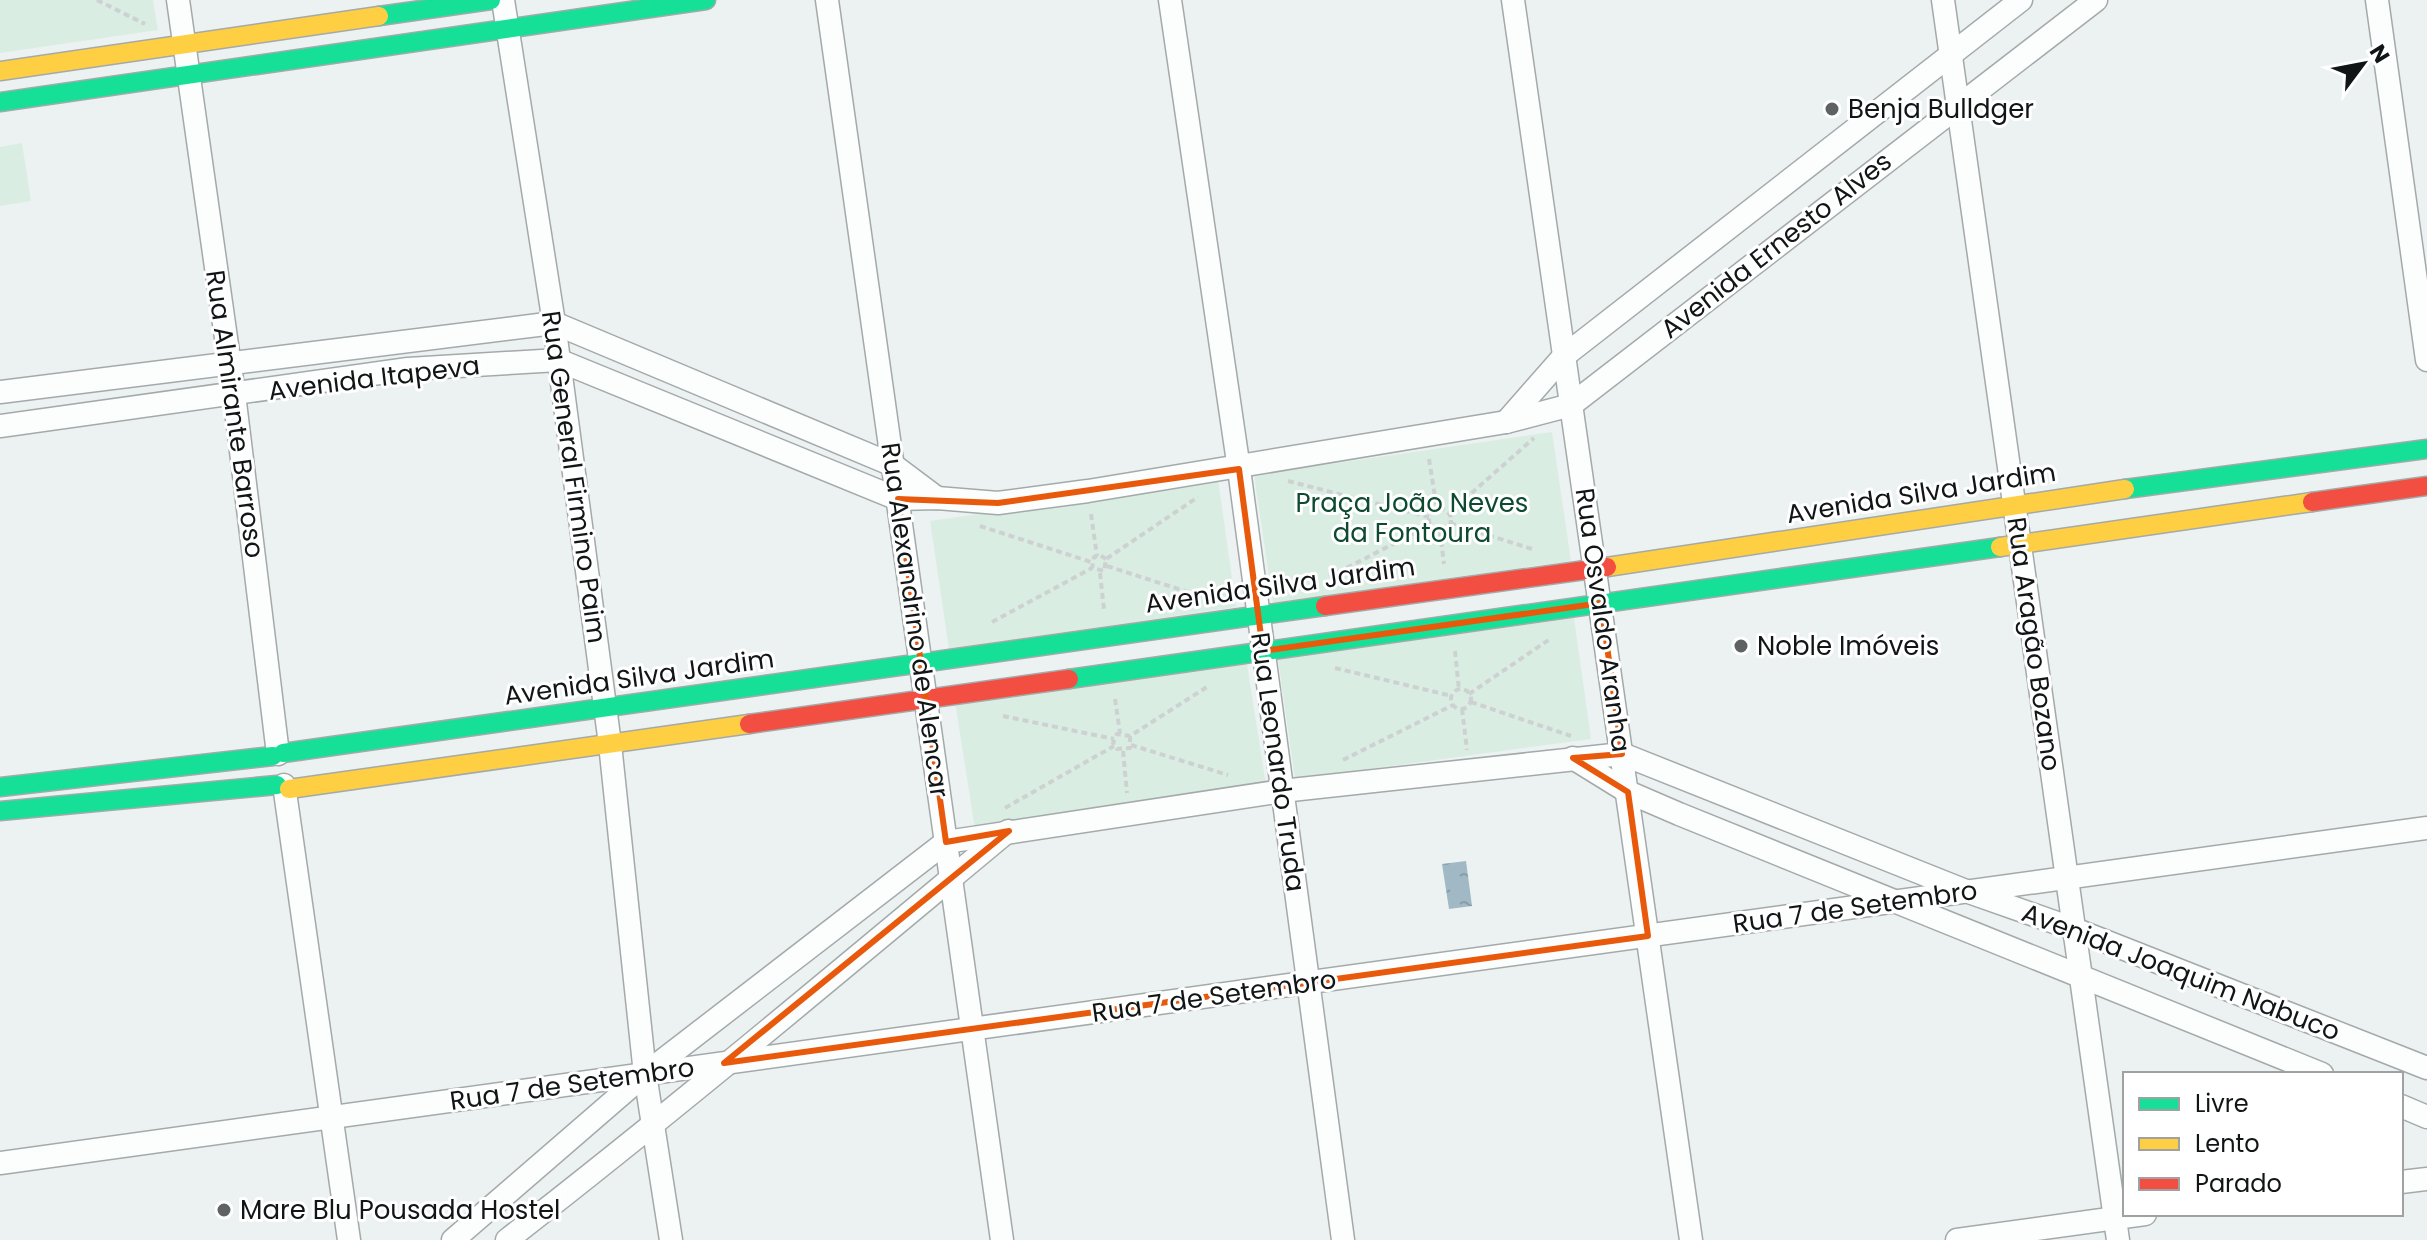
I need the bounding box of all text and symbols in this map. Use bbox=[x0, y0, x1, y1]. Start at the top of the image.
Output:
north arrow bbox=[2323, 24, 2403, 104]
text: N bbox=[2362, 38, 2397, 69]
place label: Benja Bulldger bbox=[1848, 91, 2034, 127]
marker: Benja Bulldger bbox=[1823, 100, 1841, 118]
street label: Avenida Ernesto Alves bbox=[1653, 143, 1899, 347]
street label: Rua Almirante Barroso bbox=[197, 268, 273, 560]
street label: Rua General Firmino Paim bbox=[533, 309, 615, 645]
street label: Avenida Itapeva bbox=[266, 347, 482, 409]
street label: Rua Alexandrino de Alencar bbox=[872, 440, 958, 800]
street label: Avenida Silva Jardim bbox=[1784, 454, 2058, 532]
park label: Praça João Neves da Fontoura bbox=[1296, 485, 1528, 551]
street label: Rua Osvaldo Aranha bbox=[1567, 486, 1639, 754]
street label: Rua Aragão Bozano bbox=[1998, 515, 2070, 773]
street label: Avenida Silva Jardim bbox=[1143, 548, 1417, 622]
place label: Noble Imóveis bbox=[1757, 628, 1939, 664]
street label: Rua Leonardo Truda bbox=[1242, 630, 1314, 894]
marker: Noble Imóveis bbox=[1732, 637, 1750, 655]
street label: Avenida Silva Jardim bbox=[502, 640, 776, 714]
street label: Rua 7 de Setembro bbox=[1730, 872, 1980, 942]
street label: Avenida Joaquim Nabuco bbox=[2017, 895, 2345, 1049]
street label: Rua 7 de Setembro bbox=[1089, 961, 1339, 1031]
street label: Rua 7 de Setembro bbox=[447, 1049, 697, 1119]
legend bbox=[2123, 1072, 2403, 1216]
text: Livre bbox=[2195, 1087, 2249, 1120]
text: Lento bbox=[2195, 1127, 2260, 1160]
text: Parado bbox=[2195, 1167, 2282, 1200]
place label: Mare Blu Pousada Hostel bbox=[240, 1192, 560, 1228]
marker: Mare Blu Pousada Hostel bbox=[215, 1201, 233, 1219]

